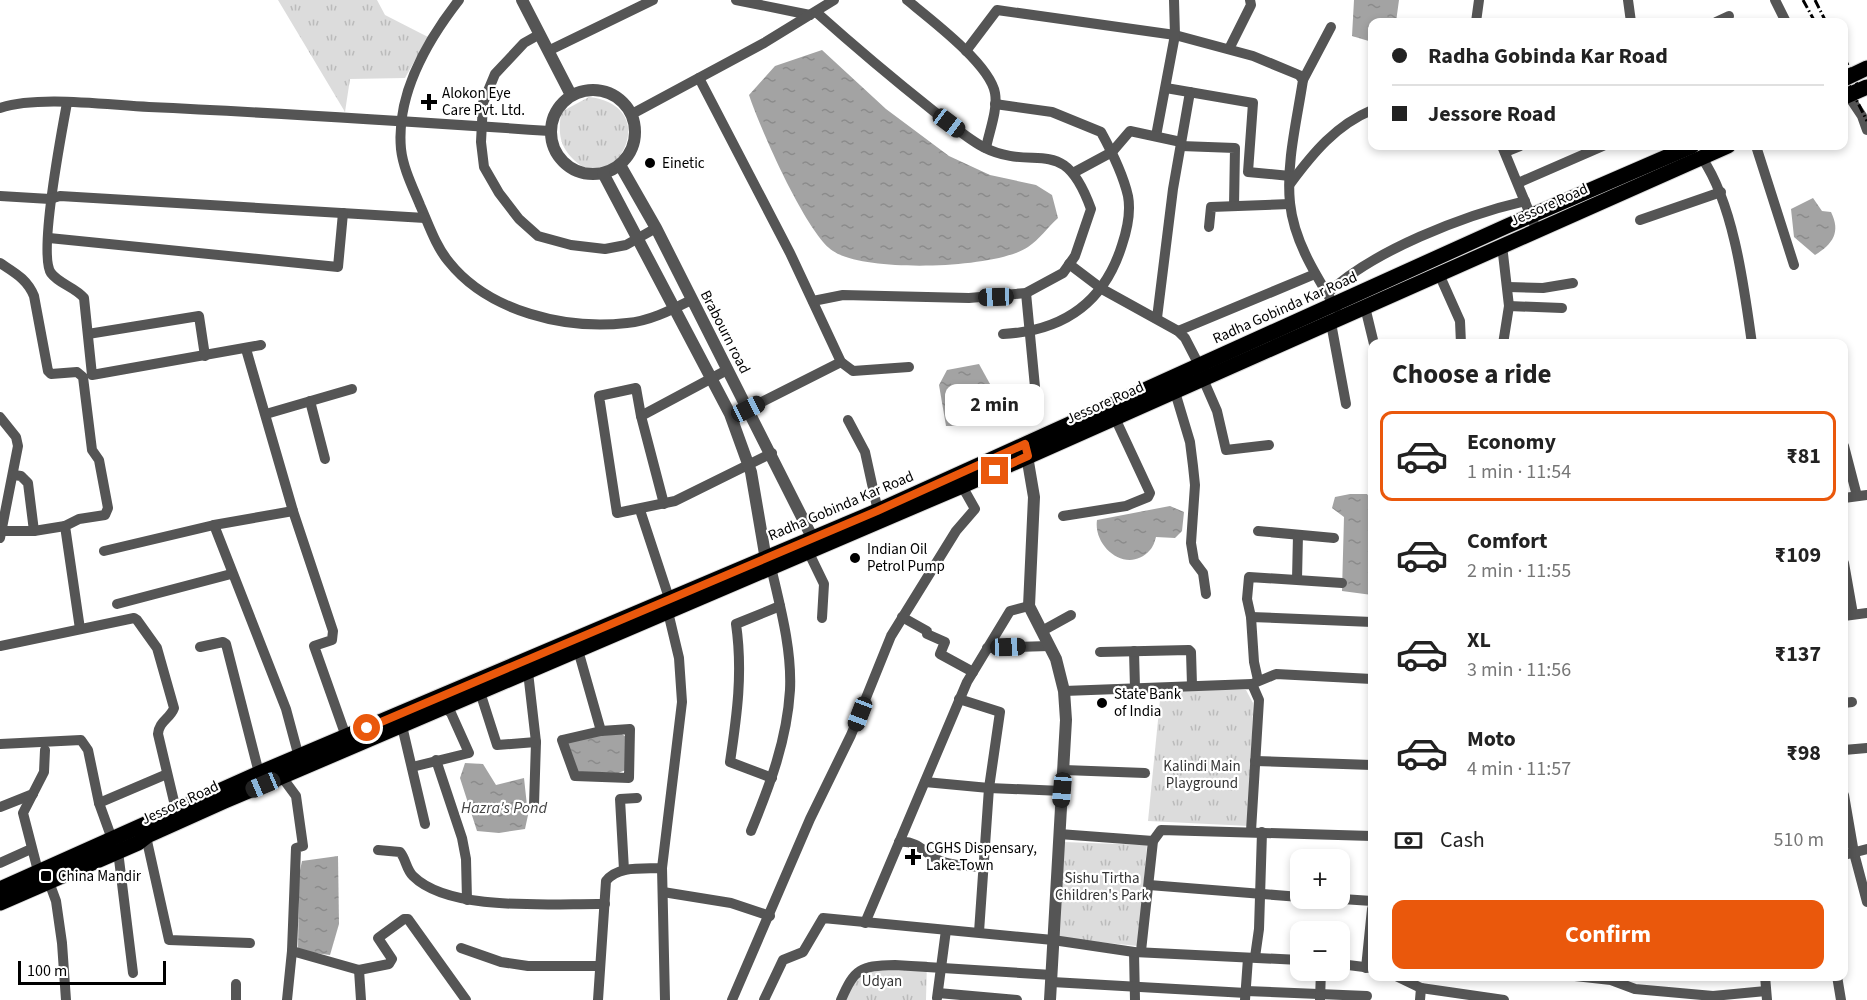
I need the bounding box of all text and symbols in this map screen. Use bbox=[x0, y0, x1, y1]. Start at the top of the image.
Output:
text: Radha Gobinda Kar Road bbox=[1428, 40, 1668, 72]
place label: Alokon Eye Care Pvt. Ltd. bbox=[442, 83, 525, 121]
marker: Alokon Eye Care Pvt. Ltd. bbox=[420, 93, 438, 111]
text: Jessore Road bbox=[1428, 98, 1556, 130]
car bbox=[929, 105, 969, 141]
place label: Einetic bbox=[662, 153, 705, 174]
marker: Einetic bbox=[643, 156, 657, 170]
street label: Jessore Road bbox=[1507, 179, 1591, 231]
street label: Radha Gobinda Kar Road bbox=[1209, 267, 1361, 349]
street label: Brabourn road bbox=[695, 287, 755, 377]
car bbox=[978, 287, 1014, 307]
text: Choose a ride bbox=[1392, 355, 1552, 394]
street label: Jessore Road bbox=[1063, 377, 1147, 429]
callout: 2 min bbox=[946, 384, 1044, 426]
text: 2 min bbox=[970, 391, 1019, 419]
car bbox=[728, 393, 768, 425]
text: Economy bbox=[1467, 426, 1556, 458]
icon: car bbox=[1395, 429, 1449, 483]
text: ₹81 bbox=[1786, 440, 1821, 472]
route end bbox=[981, 457, 1008, 484]
text: 1 min · 11:54 bbox=[1467, 458, 1571, 486]
street label: Radha Gobinda Kar Road bbox=[765, 466, 917, 546]
text: Comfort bbox=[1467, 525, 1548, 557]
icon: car bbox=[1395, 528, 1449, 582]
place label: Indian Oil Petrol Pump bbox=[867, 539, 945, 577]
text: ₹109 bbox=[1775, 539, 1821, 571]
marker: Indian Oil Petrol Pump bbox=[848, 551, 862, 565]
text: 2 min · 11:55 bbox=[1467, 557, 1571, 585]
text: XL bbox=[1467, 624, 1491, 656]
icon: car bbox=[1395, 627, 1449, 681]
car bbox=[990, 637, 1026, 657]
text: ₹137 bbox=[1775, 638, 1821, 670]
text: 3 min · 11:56 bbox=[1467, 656, 1571, 684]
place label: State Bank of India bbox=[1114, 684, 1182, 722]
car bbox=[845, 694, 875, 734]
marker: State Bank of India bbox=[1095, 696, 1109, 710]
route start bbox=[353, 714, 380, 741]
text: Moto bbox=[1467, 723, 1516, 755]
icon: car bbox=[1395, 726, 1449, 780]
text: ₹98 bbox=[1786, 737, 1821, 769]
text: 4 min · 11:57 bbox=[1467, 755, 1571, 783]
park label: Kalindi Main Playground bbox=[1163, 756, 1241, 794]
car bbox=[243, 770, 283, 800]
car bbox=[1051, 771, 1073, 809]
street label: Jessore Road bbox=[138, 776, 222, 830]
water label: Hazra's Pond bbox=[461, 797, 547, 819]
icon: cash bbox=[1392, 824, 1425, 857]
text: Cash bbox=[1440, 824, 1485, 856]
text: 510 m bbox=[1774, 826, 1824, 854]
place label: CGHS Dispensary, Lake-Town bbox=[926, 838, 1037, 876]
marker: CGHS Dispensary, Lake-Town bbox=[904, 848, 922, 866]
map controls bbox=[1290, 849, 1350, 981]
button: + bbox=[1290, 849, 1350, 909]
place label: China Mandir bbox=[58, 866, 142, 887]
park label: Sishu Tirtha Children's Park bbox=[1055, 868, 1150, 906]
marker: China Mandir bbox=[39, 869, 53, 883]
button: Confirm bbox=[1392, 900, 1824, 969]
button: − bbox=[1290, 921, 1350, 981]
scale bar bbox=[18, 958, 166, 986]
text: 100 m bbox=[27, 960, 67, 982]
park label: Udyan bbox=[862, 971, 902, 992]

